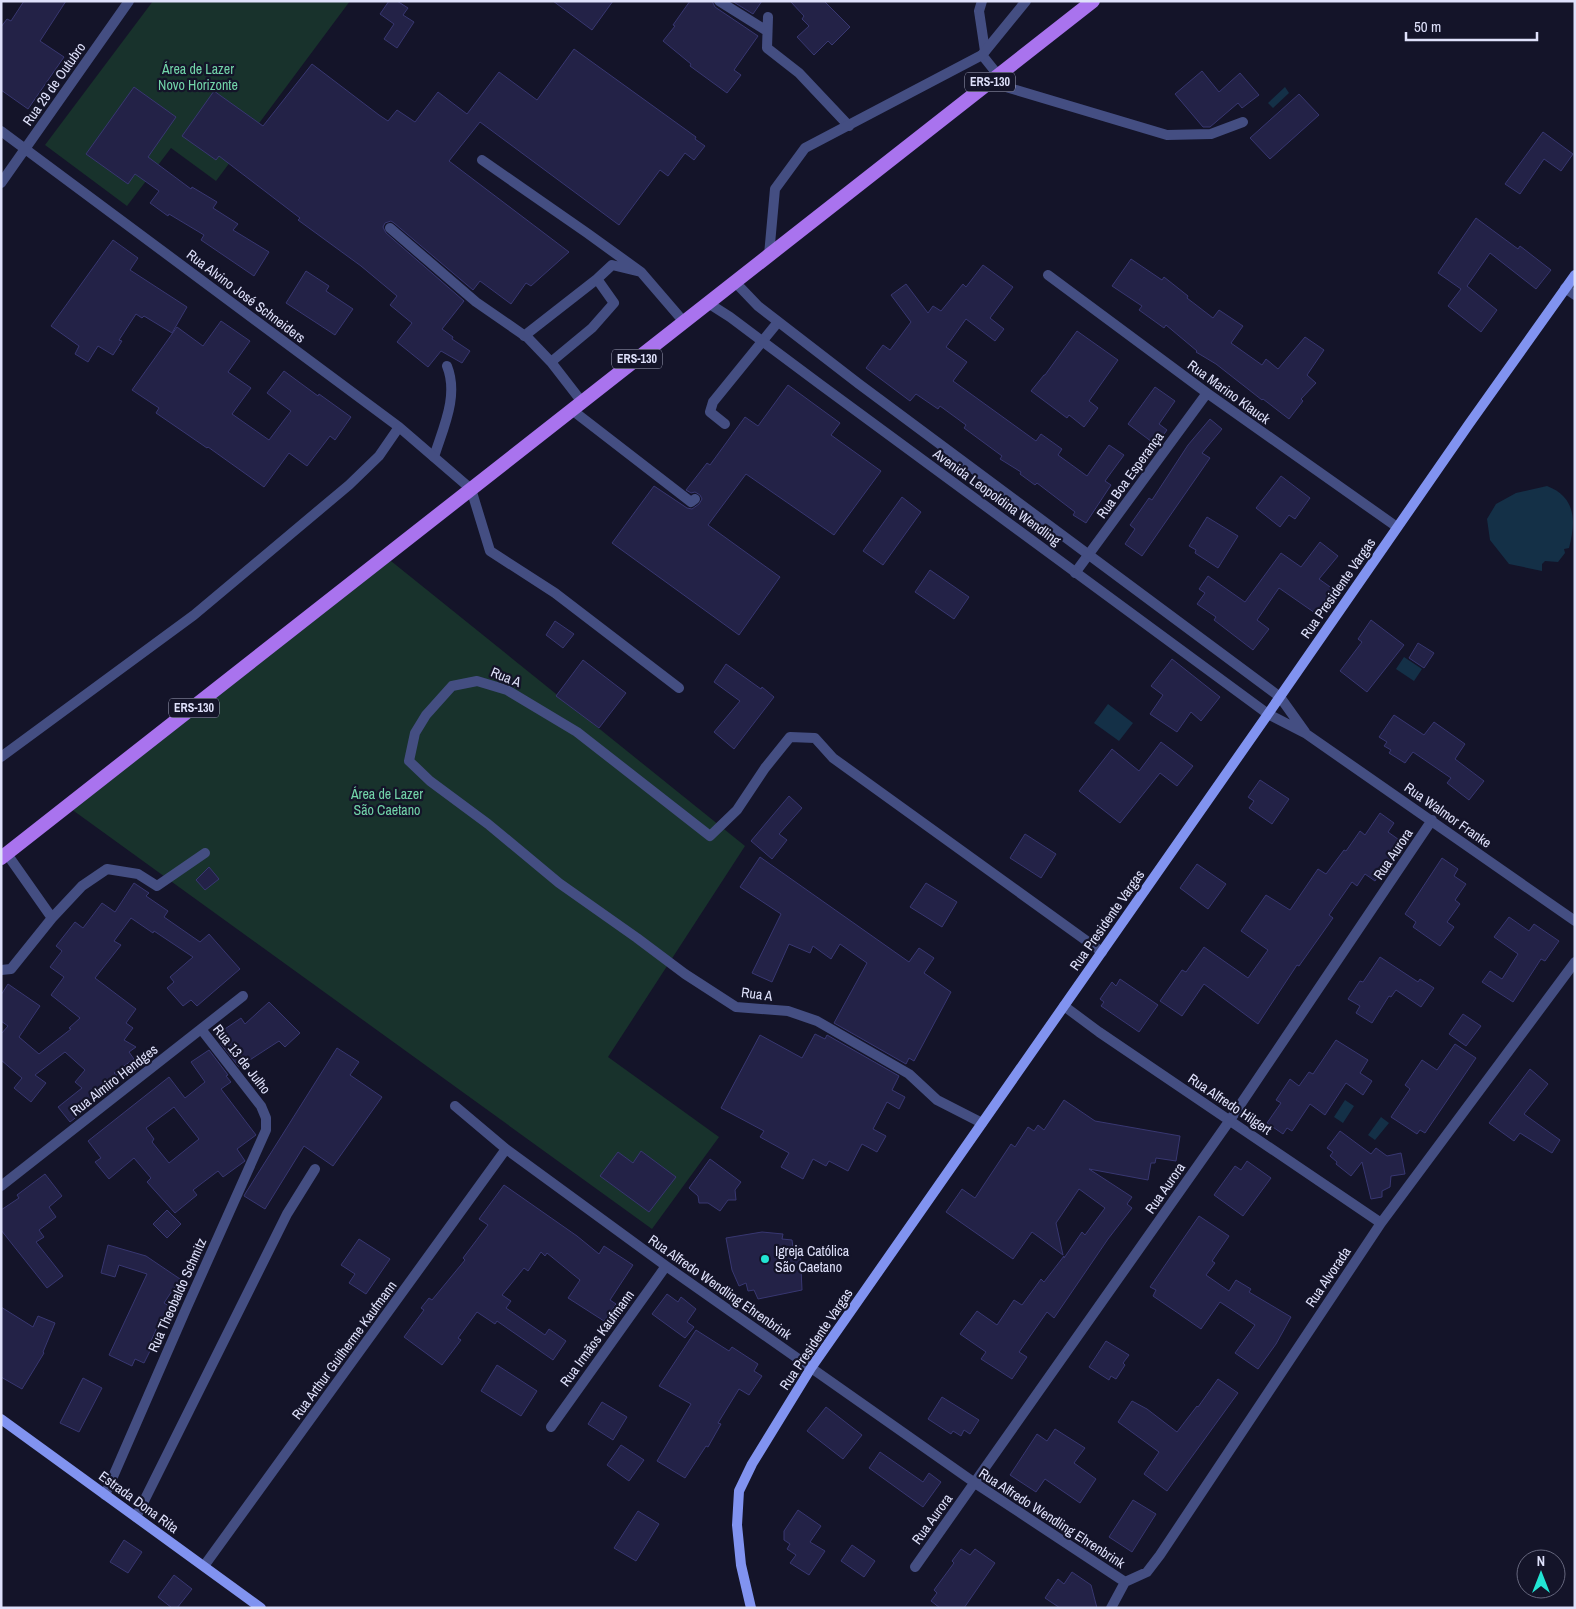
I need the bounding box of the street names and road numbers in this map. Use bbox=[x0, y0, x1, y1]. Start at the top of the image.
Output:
street label: Rua 29 de Outubro bbox=[19, 39, 89, 129]
road number: ERS-130 bbox=[965, 72, 1015, 91]
street label: Rua Alvino José Schneiders bbox=[183, 245, 309, 347]
road number: ERS-130 bbox=[612, 349, 662, 368]
street label: Rua Marino Klauck bbox=[1184, 356, 1274, 428]
street label: Rua Boa Esperança bbox=[1093, 428, 1168, 522]
street label: Avenida Leopoldina Wendling bbox=[929, 444, 1065, 550]
street label: Rua Presidente Vargas bbox=[1297, 534, 1380, 642]
street label: Rua A bbox=[488, 663, 524, 691]
road number: ERS-130 bbox=[169, 698, 219, 718]
street label: Rua Walmor Franke bbox=[1401, 778, 1495, 852]
street label: Rua Aurora bbox=[1369, 824, 1417, 883]
street label: Rua Presidente Vargas bbox=[1066, 866, 1149, 974]
street label: Rua A bbox=[740, 983, 774, 1005]
street label: Rua 13 de Julho bbox=[209, 1021, 275, 1097]
street label: Rua Almiro Hendges bbox=[67, 1040, 161, 1120]
street label: Rua Alfredo Hilgert bbox=[1185, 1069, 1275, 1139]
street label: Rua Aurora bbox=[1141, 1159, 1189, 1217]
street label: Rua Alfredo Wendling Ehrenbrink bbox=[645, 1231, 795, 1344]
street label: Rua Theobaldo Schmitz bbox=[144, 1235, 210, 1355]
street label: Rua Alvorada bbox=[1301, 1243, 1355, 1311]
street label: Rua Arthur Guilherme Kaufmann bbox=[288, 1277, 400, 1423]
street label: Rua Presidente Vargas bbox=[775, 1285, 857, 1393]
street label: Rua Irmãos Kaufmann bbox=[556, 1286, 638, 1390]
street label: Rua Alfredo Wendling Ehrenbrink bbox=[975, 1464, 1129, 1572]
street label: Estrada Dona Rita bbox=[96, 1467, 183, 1537]
street label: Rua Aurora bbox=[908, 1490, 957, 1548]

